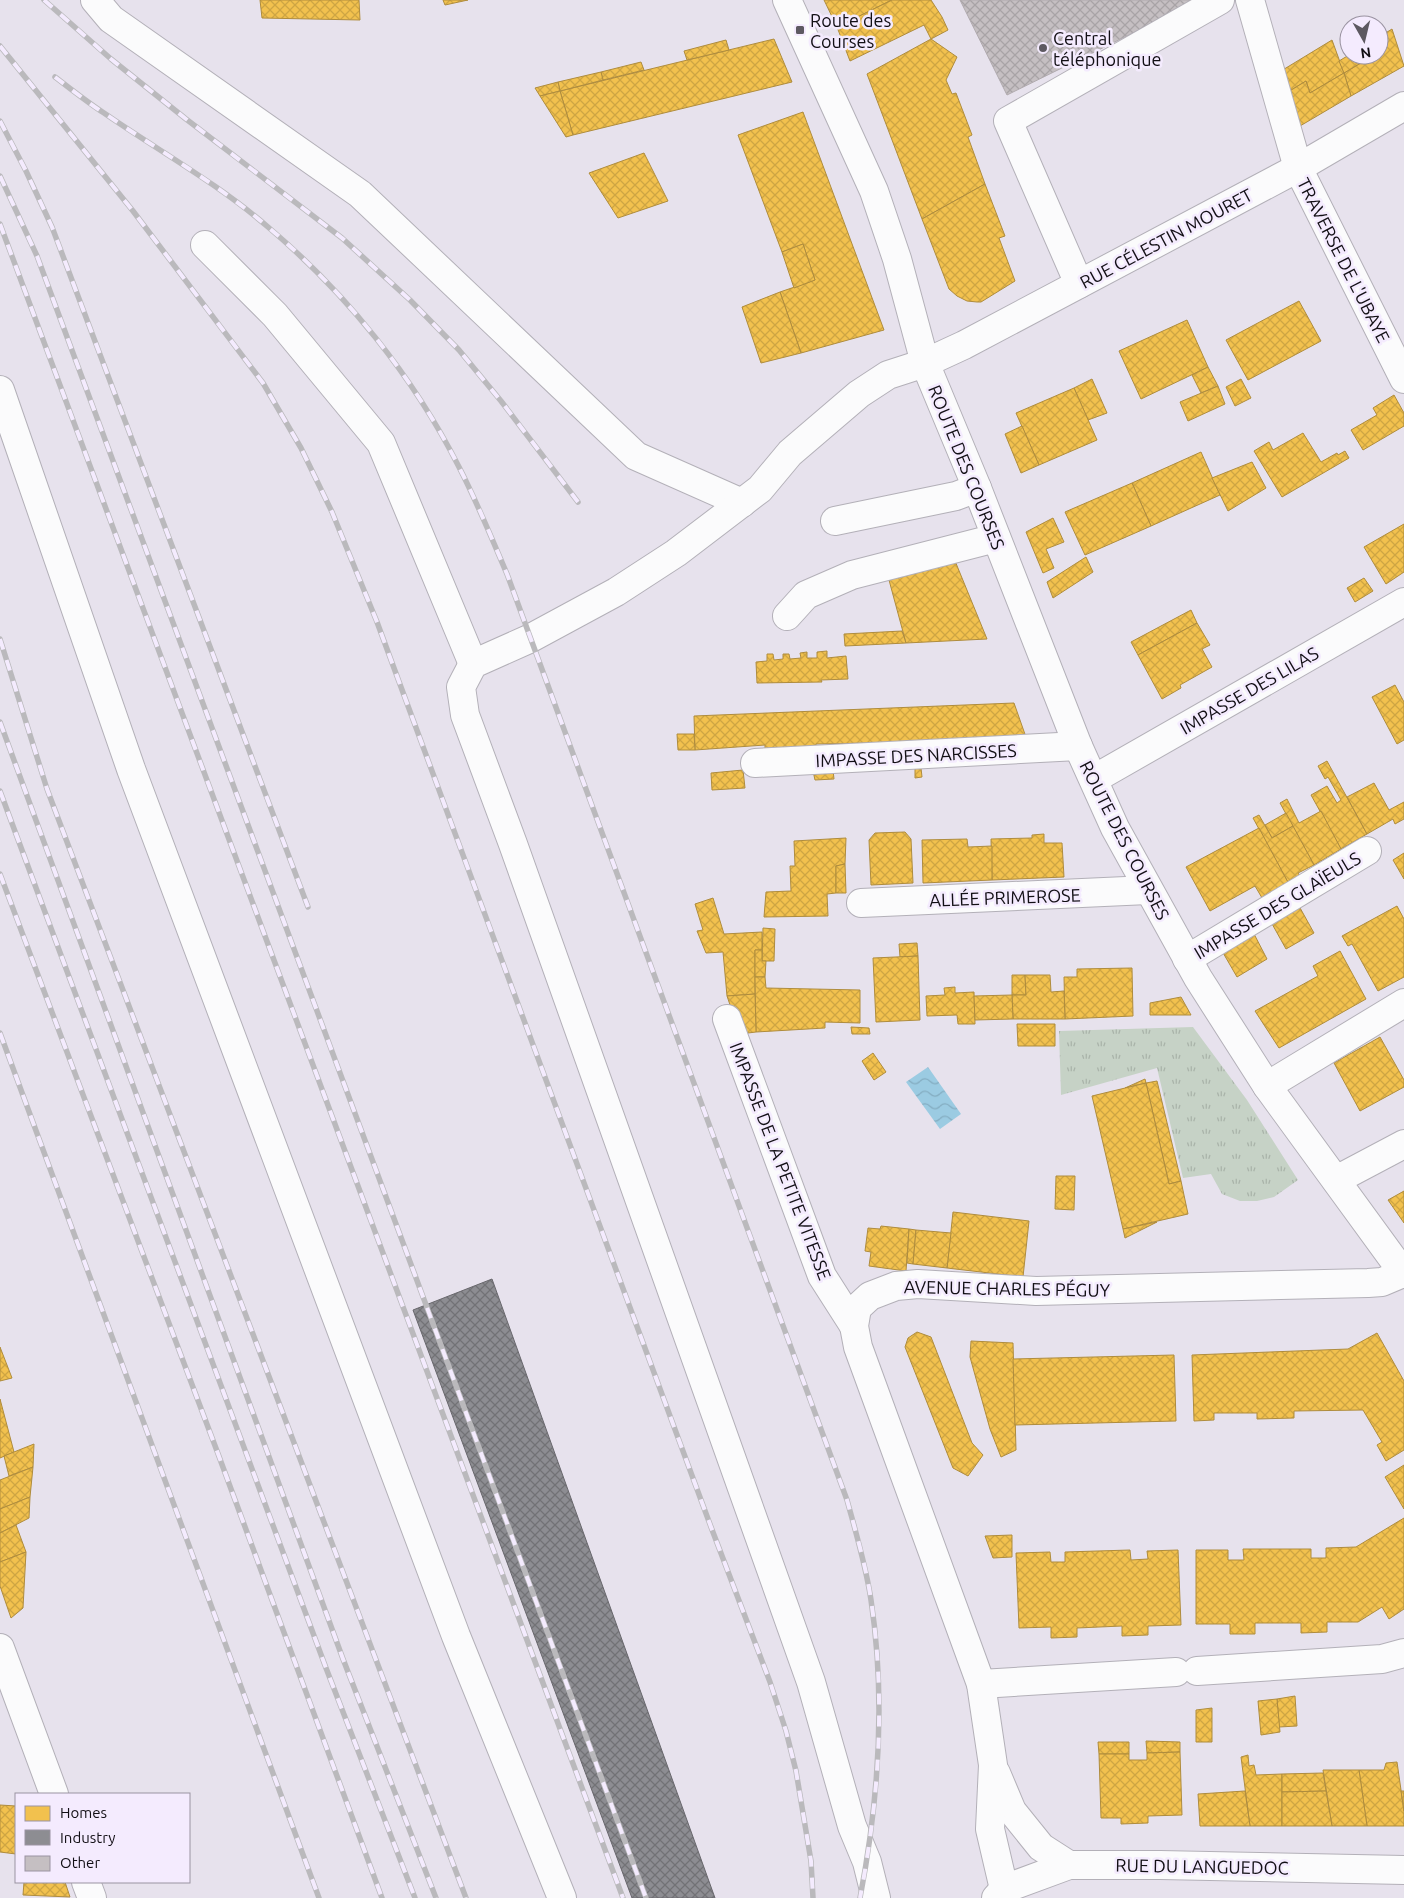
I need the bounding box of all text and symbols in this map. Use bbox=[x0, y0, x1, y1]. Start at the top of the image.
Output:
place label: Route des Courses bbox=[810, 10, 892, 51]
north arrow bbox=[1339, 15, 1389, 65]
marker: Route des Courses bbox=[794, 24, 806, 36]
place label: Central téléphonique bbox=[1053, 28, 1161, 69]
marker: Central téléphonique bbox=[1037, 42, 1049, 54]
text: N bbox=[1360, 44, 1372, 62]
street label: TRAVERSE DE L'UBAYE bbox=[1294, 174, 1394, 346]
street label: RUE CÉLESTIN MOURET bbox=[1076, 183, 1256, 292]
street label: ROUTE DES COURSES bbox=[925, 382, 1009, 552]
street label: IMPASSE DES LILAS bbox=[1176, 642, 1322, 738]
street label: IMPASSE DES NARCISSES bbox=[815, 740, 1017, 770]
street label: ROUTE DES COURSES bbox=[1076, 757, 1174, 923]
street label: IMPASSE DES GLAÏEULS bbox=[1190, 847, 1364, 963]
street label: ALLÉE PRIMEROSE bbox=[929, 883, 1081, 910]
street label: IMPASSE DE LA PETITE VITESSE bbox=[726, 1040, 836, 1282]
street label: AVENUE CHARLES PÉGUY bbox=[904, 1275, 1111, 1300]
legend bbox=[15, 1793, 190, 1883]
text: Homes bbox=[60, 1804, 107, 1821]
text: Industry bbox=[60, 1829, 115, 1846]
text: Other bbox=[60, 1854, 100, 1871]
street label: RUE DU LANGUEDOC bbox=[1115, 1854, 1289, 1878]

